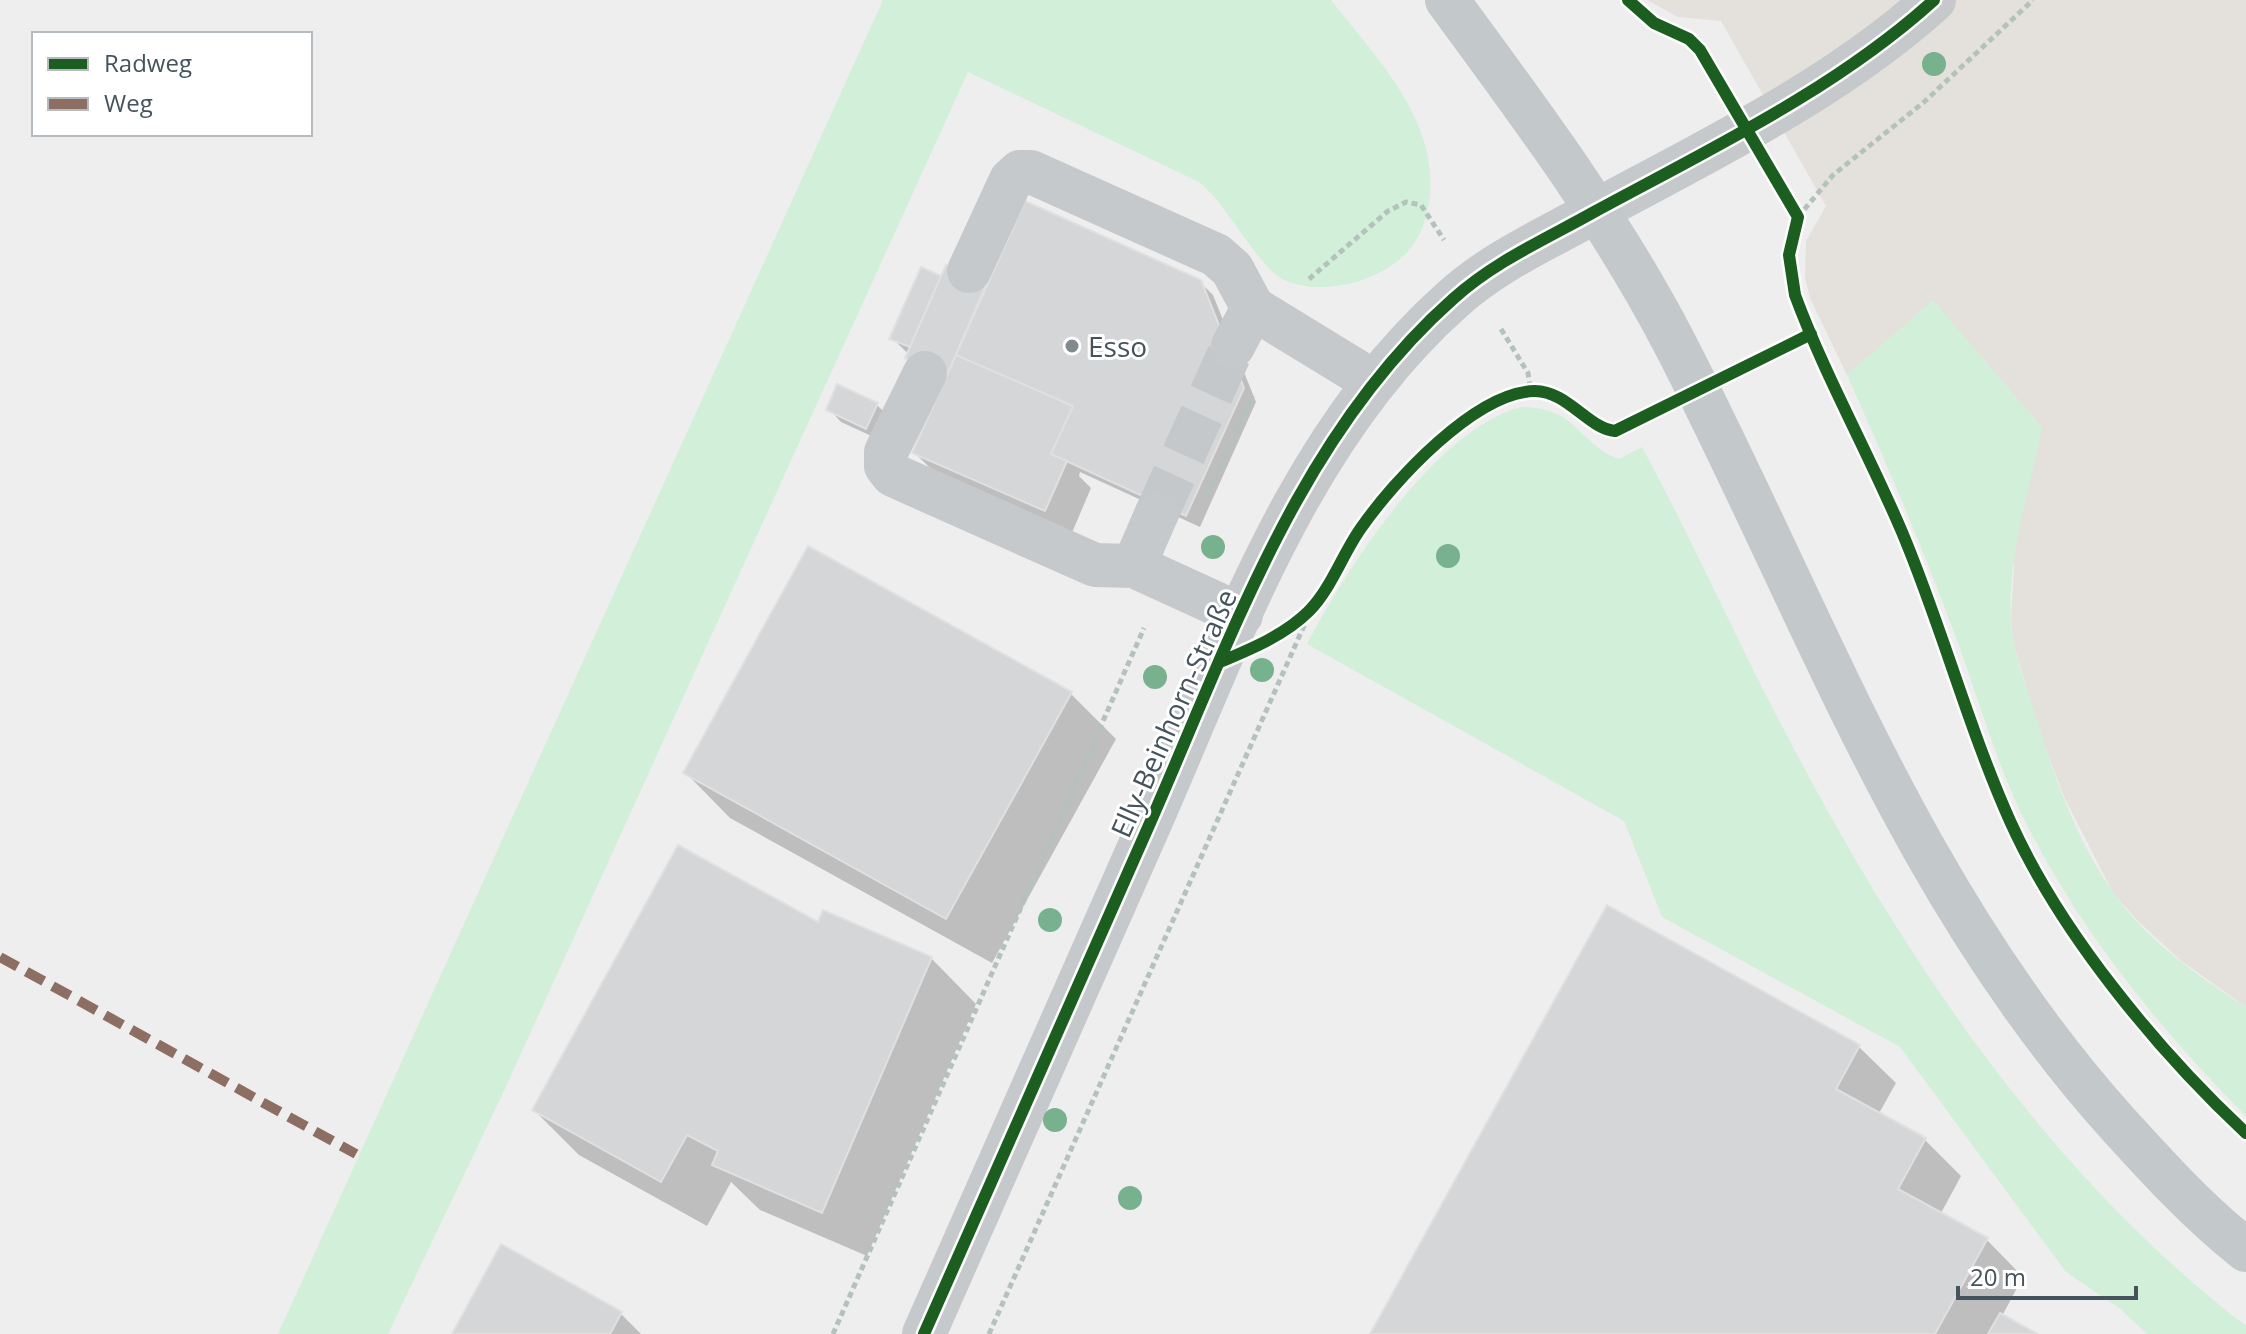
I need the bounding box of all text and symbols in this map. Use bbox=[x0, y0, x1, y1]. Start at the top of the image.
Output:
legend bbox=[32, 32, 312, 136]
text: Radweg bbox=[104, 46, 192, 79]
text: Weg bbox=[104, 86, 153, 119]
place label: Esso bbox=[1088, 327, 1147, 365]
marker: Esso bbox=[1063, 337, 1081, 355]
street label: Elly-Beinhorn-Straße bbox=[1101, 583, 1245, 843]
scale bar bbox=[1958, 1250, 2136, 1300]
text: 20 m bbox=[1970, 1260, 2026, 1293]

